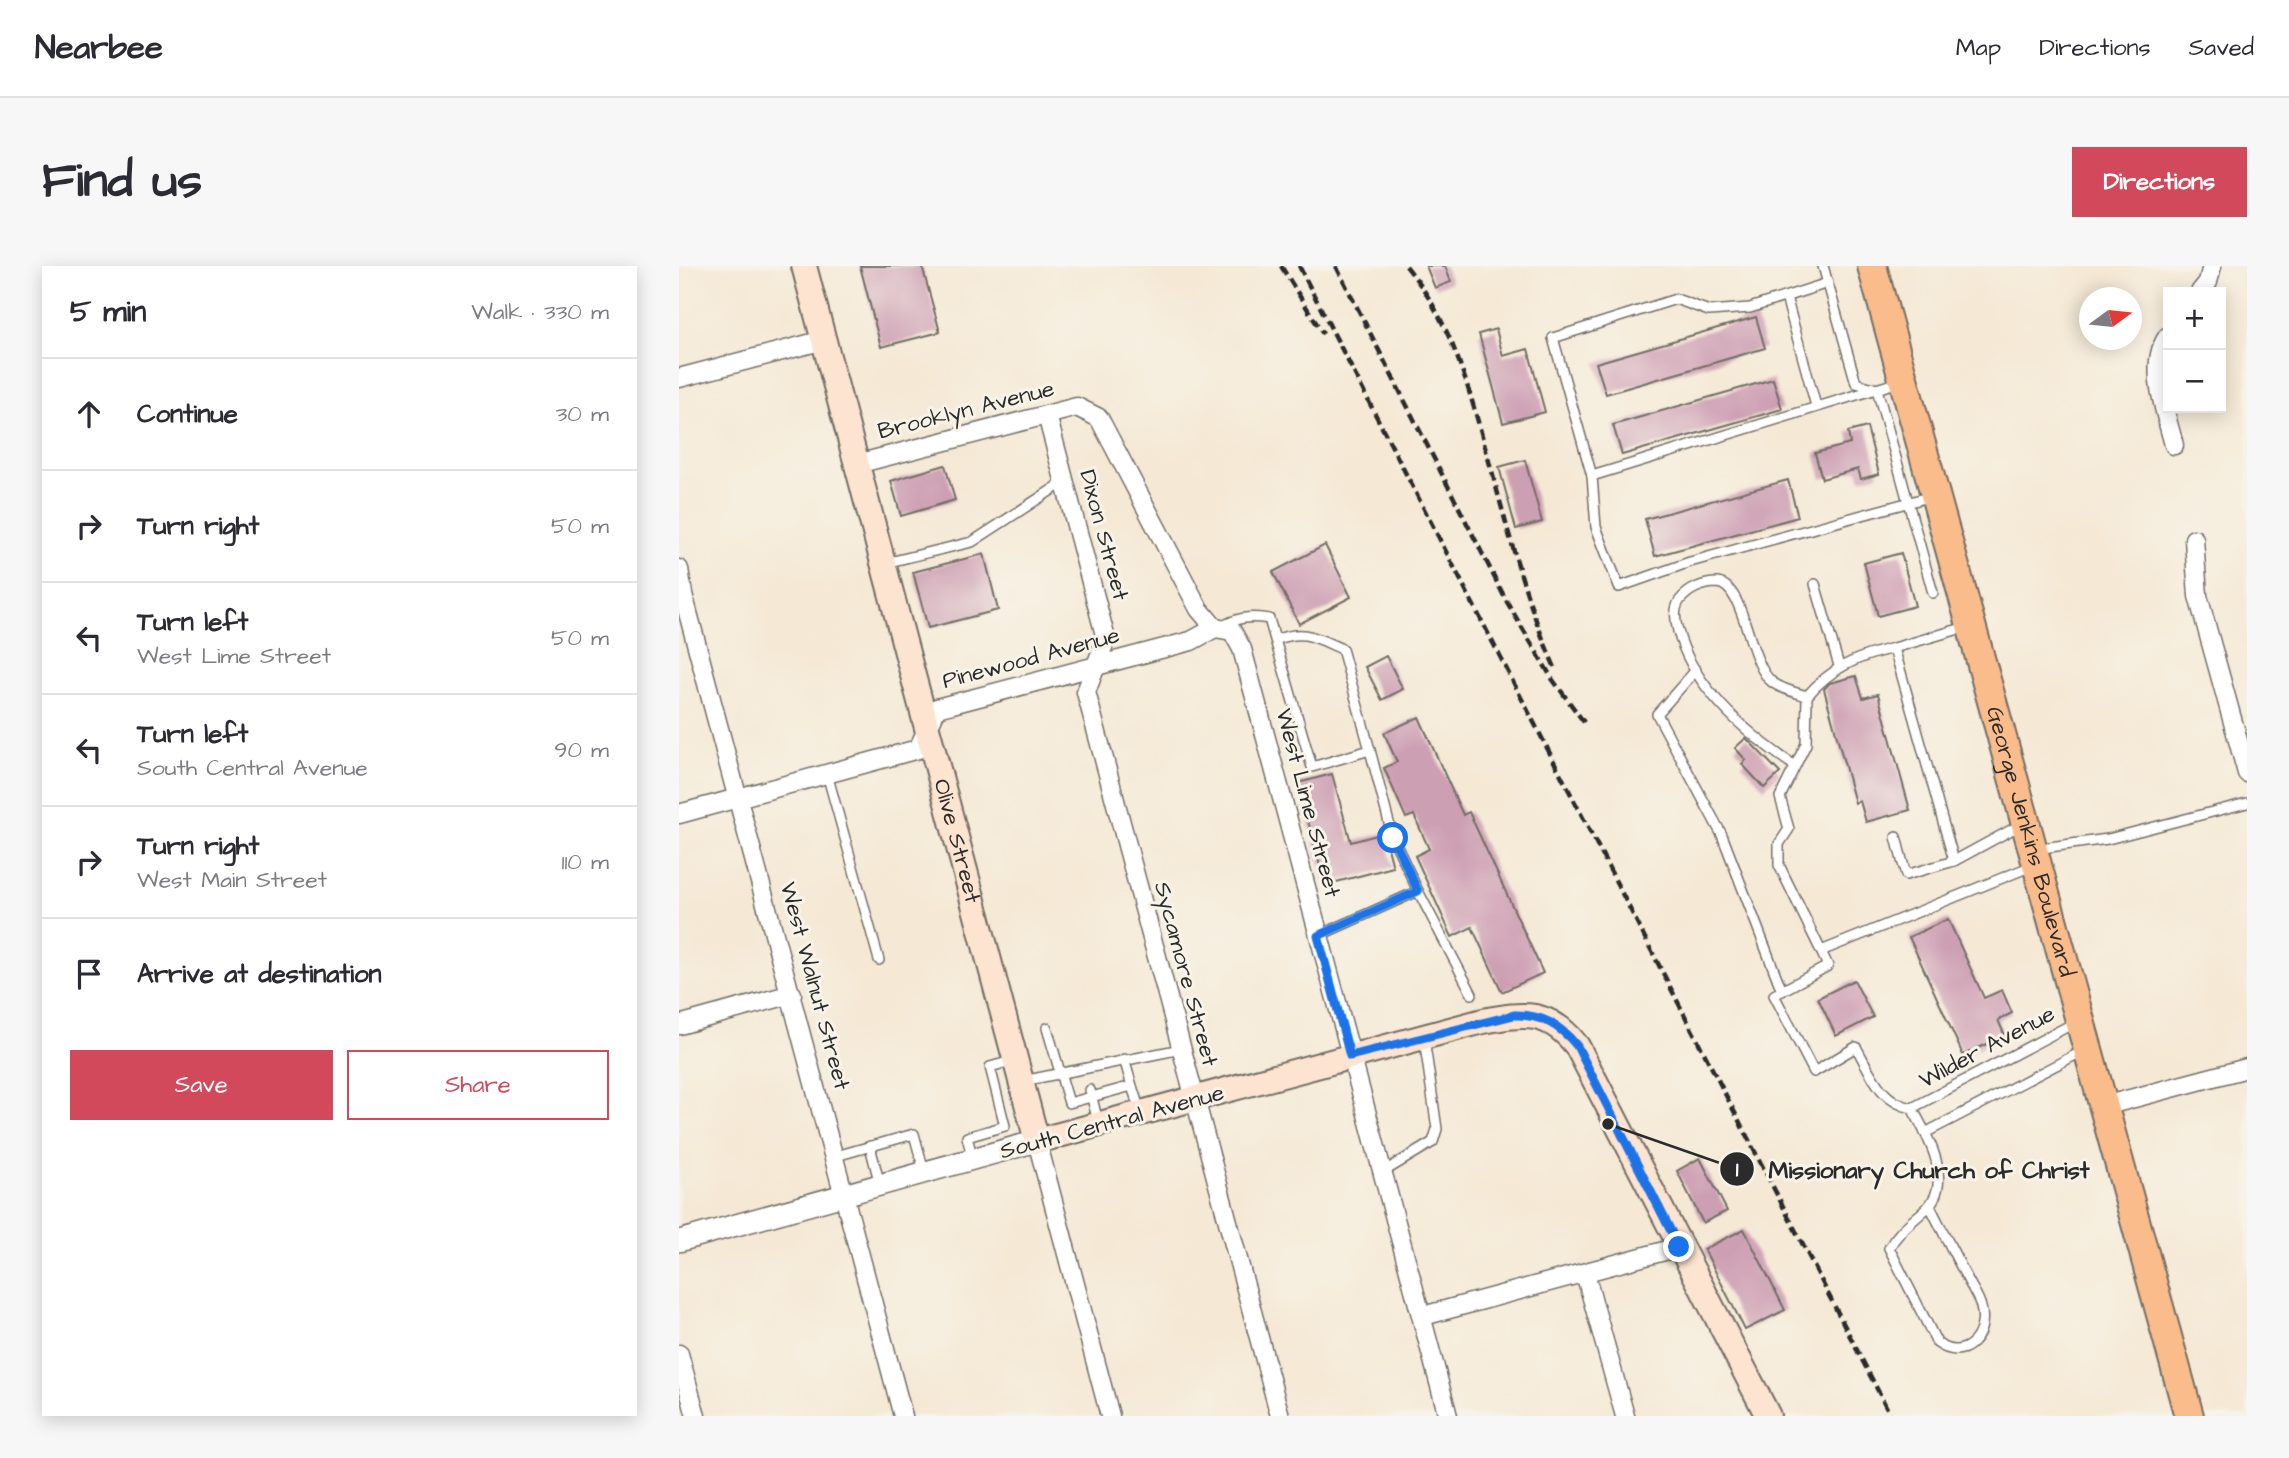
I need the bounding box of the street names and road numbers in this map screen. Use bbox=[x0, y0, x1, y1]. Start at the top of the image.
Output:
street label: Brooklyn Avenue bbox=[874, 373, 1058, 448]
street label: Dixon Street bbox=[1071, 466, 1137, 604]
street label: Pinewood Avenue bbox=[939, 619, 1123, 697]
street label: George Jenkins Boulevard bbox=[1978, 703, 2083, 980]
street label: West Lime Street bbox=[1267, 705, 1349, 902]
street label: Olive Street bbox=[925, 775, 989, 907]
street label: Sycamore Street bbox=[1145, 878, 1226, 1071]
street label: West Walnut Street bbox=[772, 879, 858, 1094]
street label: Wilder Avenue bbox=[1913, 998, 2061, 1096]
street label: South Central Avenue bbox=[996, 1077, 1228, 1167]

